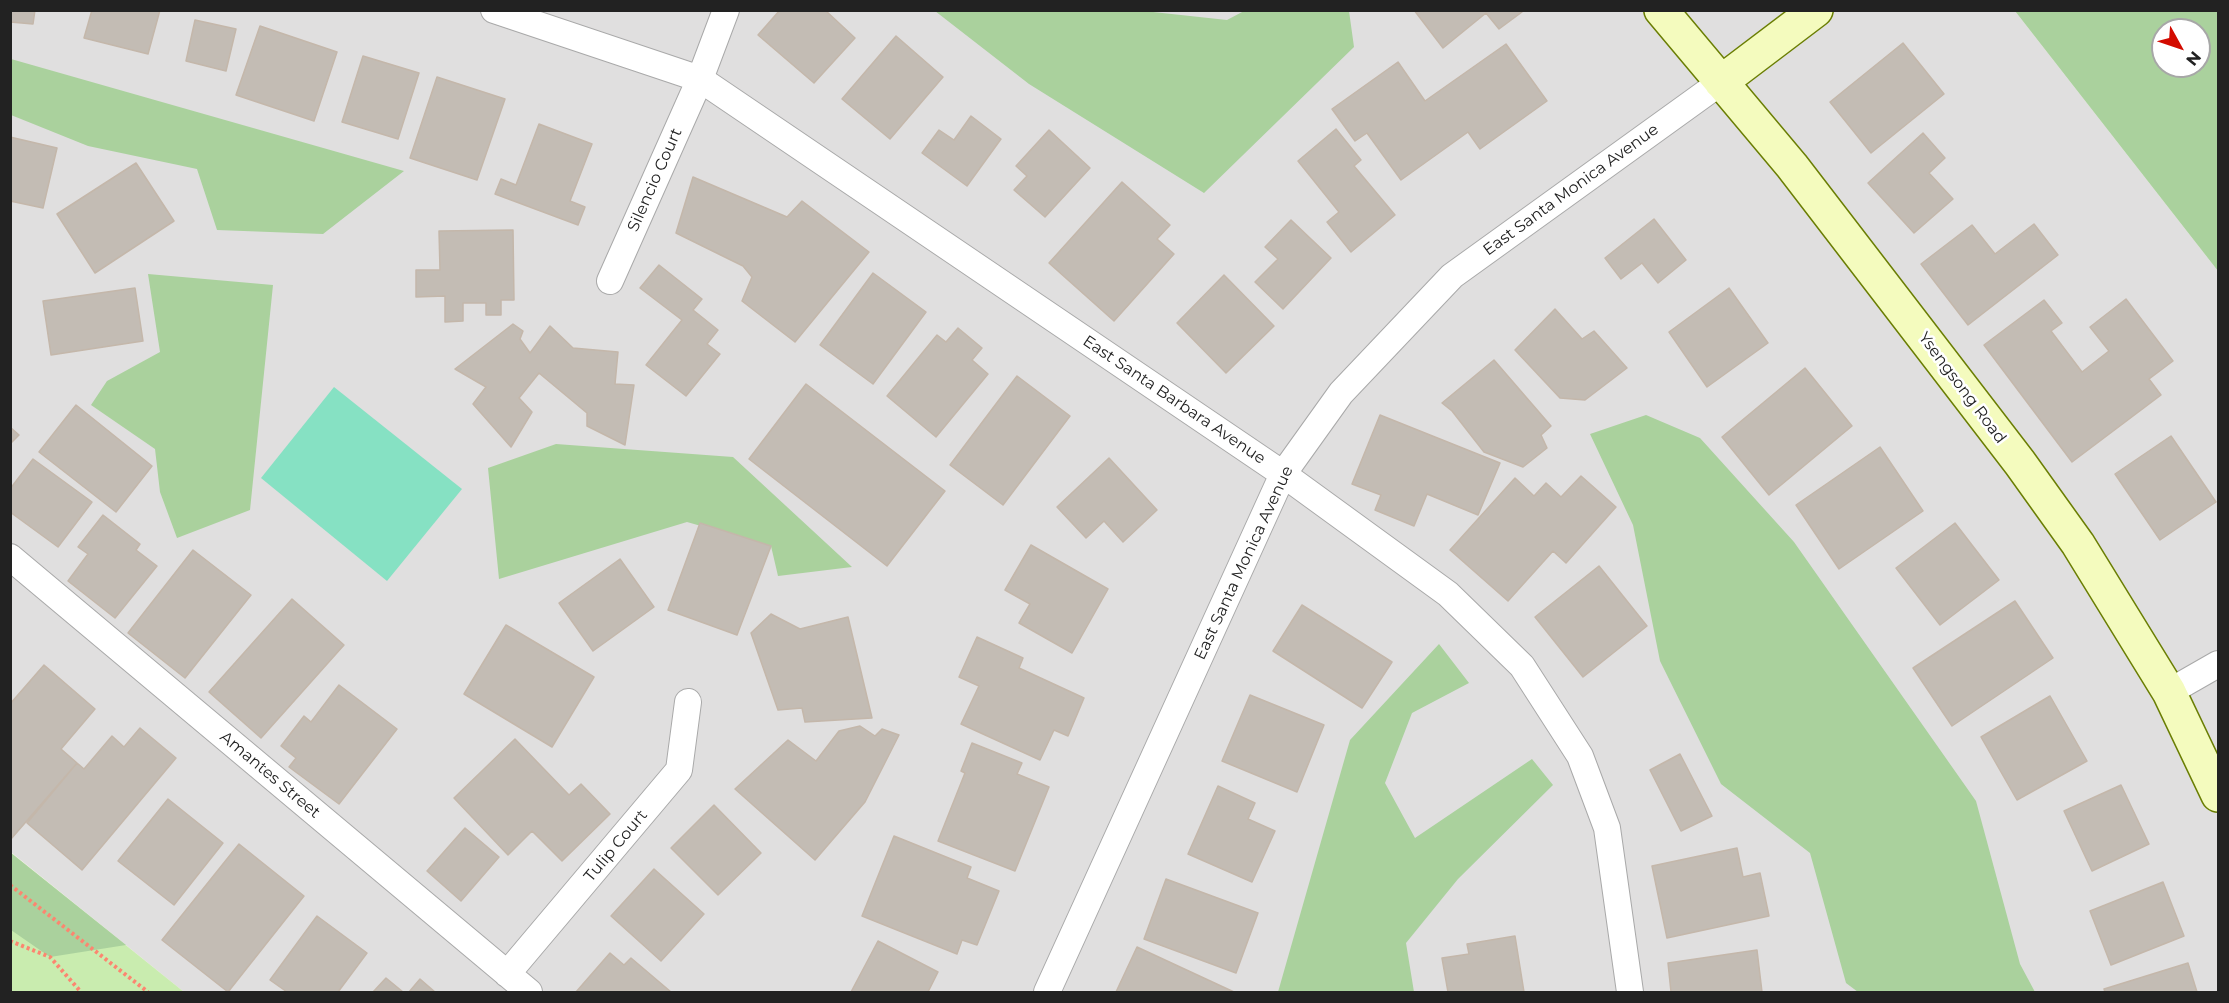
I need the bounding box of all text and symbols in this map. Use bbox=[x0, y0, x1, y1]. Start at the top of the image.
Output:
north arrow bbox=[2151, 18, 2211, 78]
text: N bbox=[2182, 48, 2205, 70]
street label: East Santa Monica Avenue bbox=[1480, 120, 1662, 260]
street label: Silencio Court bbox=[624, 125, 686, 235]
street label: Ysengsong Road bbox=[1914, 329, 2010, 447]
street label: East Santa Barbara Avenue bbox=[1079, 332, 1269, 468]
street label: East Santa Monica Avenue bbox=[1191, 463, 1297, 663]
street label: Amantes Street bbox=[216, 727, 324, 823]
street label: Tulip Court bbox=[580, 806, 652, 886]

